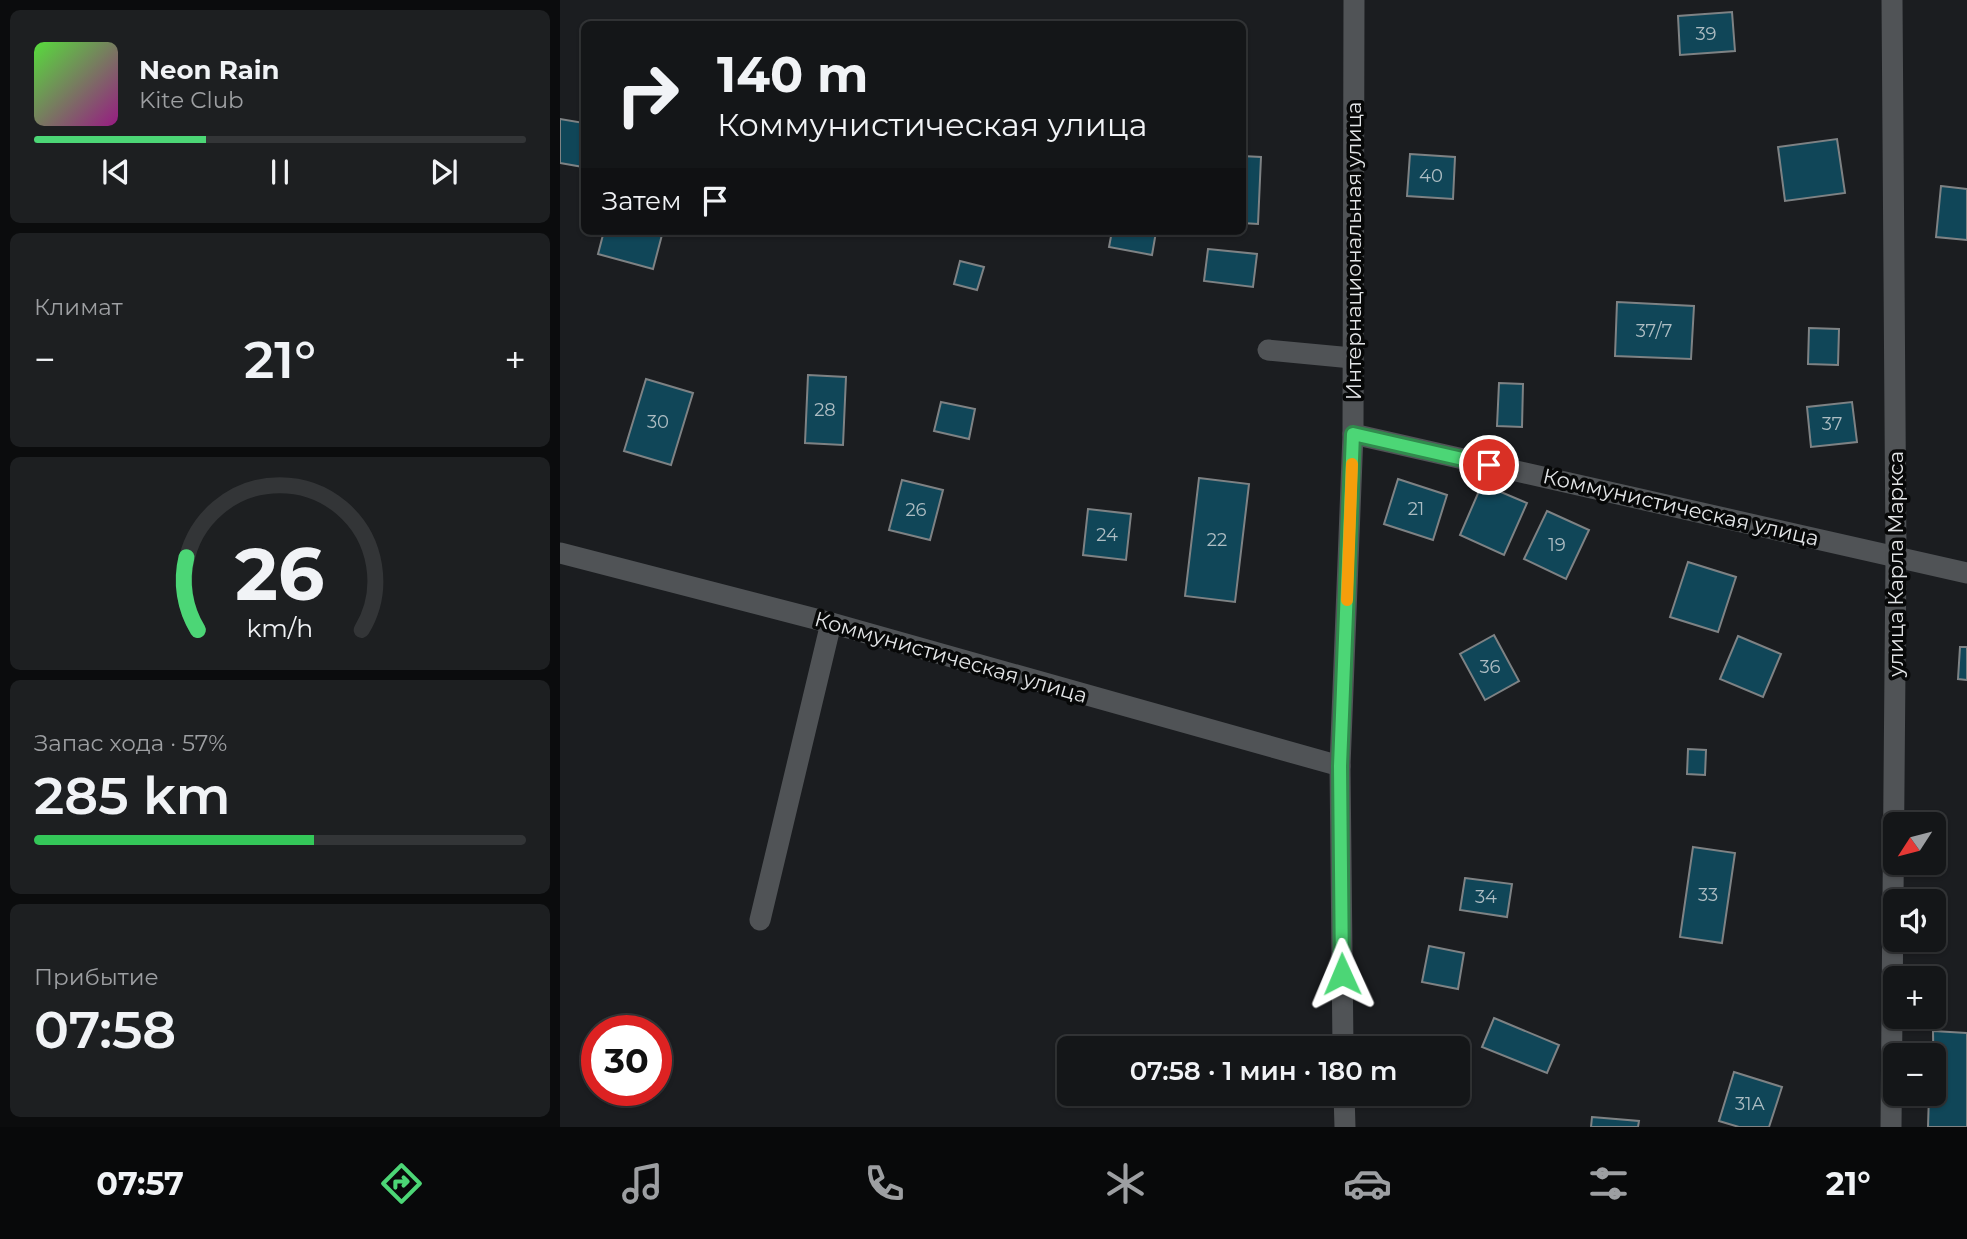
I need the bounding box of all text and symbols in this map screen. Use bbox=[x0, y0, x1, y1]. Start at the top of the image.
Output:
house number: 39 bbox=[1695, 23, 1717, 45]
text: 140 m bbox=[717, 45, 869, 104]
icon: right bbox=[602, 49, 693, 140]
text: Neon Rain bbox=[139, 54, 280, 86]
text: Kite Club bbox=[139, 86, 244, 114]
street label: Интернациональная улица bbox=[1341, 102, 1366, 400]
text: Коммунистическая улица bbox=[717, 105, 1147, 144]
icon: previous bbox=[97, 153, 135, 191]
icon: pause bbox=[261, 153, 299, 191]
icon: next bbox=[425, 153, 463, 191]
house number: 40 bbox=[1419, 165, 1443, 187]
icon: arrive bbox=[696, 182, 734, 220]
text: Затем bbox=[602, 185, 682, 217]
text: Климат bbox=[34, 293, 123, 321]
house number: 37/7 bbox=[1636, 320, 1672, 342]
text: 21° bbox=[244, 328, 316, 391]
text: − bbox=[34, 336, 56, 383]
text: + bbox=[504, 336, 526, 383]
house number: 28 bbox=[814, 399, 836, 421]
house number: 30 bbox=[647, 411, 669, 433]
house number: 37 bbox=[1822, 413, 1842, 435]
pin bbox=[1459, 435, 1519, 495]
icon: arrive bbox=[1470, 446, 1508, 484]
street label: улица Карла Маркса bbox=[1883, 451, 1908, 678]
street label: Коммунистическая улица bbox=[1541, 463, 1821, 551]
house number: 21 bbox=[1408, 498, 1424, 520]
house number: 26 bbox=[905, 499, 927, 521]
house number: 24 bbox=[1096, 524, 1118, 546]
house number: 22 bbox=[1207, 529, 1227, 551]
text: 26 bbox=[235, 530, 325, 618]
house number: 19 bbox=[1548, 534, 1566, 556]
street label: Коммунистическая улица bbox=[812, 606, 1090, 708]
text: km/h bbox=[247, 612, 313, 642]
house number: 36 bbox=[1479, 656, 1501, 678]
text: Запас хода · 57% bbox=[34, 729, 227, 757]
text: 285 km bbox=[34, 764, 230, 827]
north arrow bbox=[1883, 812, 1946, 875]
map controls bbox=[1883, 812, 1946, 1106]
house number: 33 bbox=[1698, 884, 1718, 906]
house number: 34 bbox=[1475, 886, 1497, 908]
button: sound bbox=[1883, 889, 1946, 952]
position arrow bbox=[1305, 937, 1379, 1011]
text: Прибытие bbox=[34, 963, 159, 991]
button: + bbox=[1883, 966, 1946, 1029]
text: 07:58 bbox=[34, 998, 176, 1061]
speed limit sign: 30 bbox=[581, 1015, 672, 1106]
button: − bbox=[1883, 1043, 1946, 1106]
text: 07:58 · 1 мин · 180 m bbox=[1130, 1055, 1397, 1087]
house number: 31А bbox=[1735, 1093, 1766, 1115]
icon: directions bbox=[377, 1159, 426, 1208]
icon: music bbox=[618, 1159, 667, 1208]
icon: phone bbox=[860, 1159, 909, 1208]
icon: climate bbox=[1101, 1159, 1150, 1208]
icon: car bbox=[1343, 1159, 1392, 1208]
icon: filters bbox=[1584, 1159, 1633, 1208]
text: 07:57 bbox=[96, 1164, 184, 1203]
text: 21° bbox=[1826, 1164, 1871, 1203]

